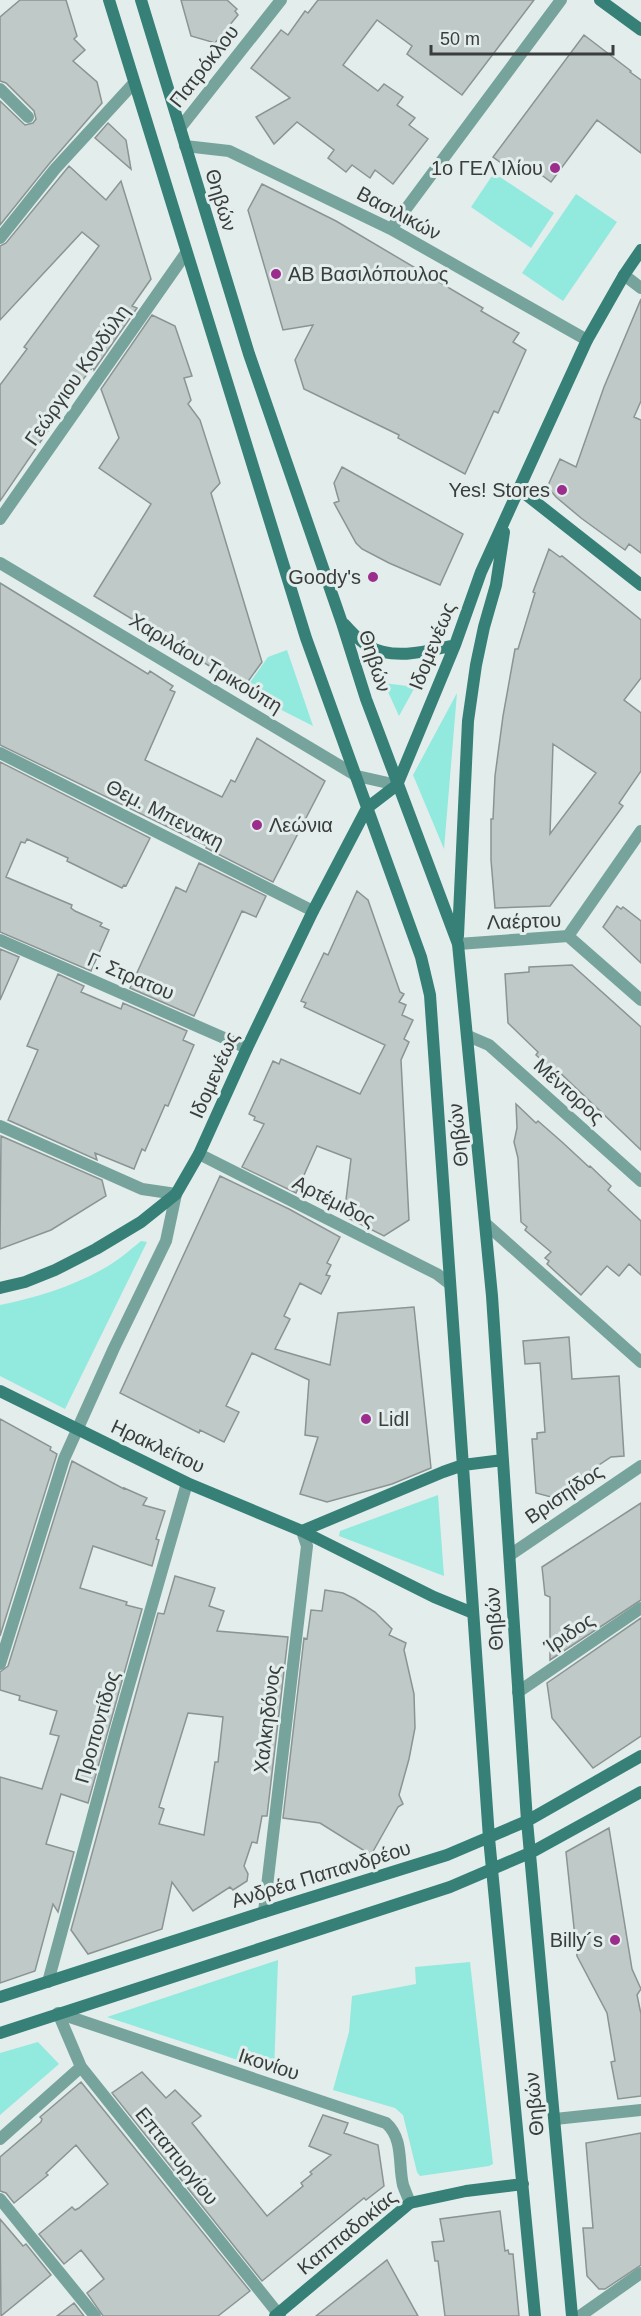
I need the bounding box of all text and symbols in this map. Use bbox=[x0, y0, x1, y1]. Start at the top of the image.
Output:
scale bar bbox=[431, 18, 612, 56]
street label: Πατρόκλου bbox=[165, 21, 243, 111]
text: 50 m bbox=[440, 29, 480, 49]
place label: 1ο ΓΕΛ Ιλίου bbox=[431, 157, 543, 179]
marker: 1ο ΓΕΛ Ιλίου bbox=[548, 161, 562, 175]
street label: Θηβών bbox=[201, 166, 241, 234]
street label: Βασιλικών bbox=[353, 182, 445, 244]
place label: ΑΒ Βασιλόπουλος bbox=[288, 263, 449, 285]
marker: ΑΒ Βασιλόπουλος bbox=[269, 267, 283, 281]
street label: Γεώργιου Κονδύλη bbox=[20, 301, 134, 449]
place label: Yes! Stores bbox=[448, 479, 550, 501]
marker: Yes! Stores bbox=[555, 483, 569, 497]
place label: Goody's bbox=[288, 566, 361, 588]
marker: Goody's bbox=[366, 570, 380, 584]
street label: Ιδομενέως bbox=[404, 599, 460, 693]
street label: Χαριλάου Τρικούπη bbox=[126, 609, 286, 717]
street label: Θηβών bbox=[355, 627, 395, 695]
street label: Θεμ. Μπενακη bbox=[102, 775, 228, 853]
place label: Λεώνια bbox=[269, 814, 333, 836]
marker: Λεώνια bbox=[250, 818, 264, 832]
street label: Λαέρτου bbox=[486, 909, 562, 933]
street label: Γ. Στρατου bbox=[84, 948, 178, 1004]
street label: Ιδομενέως bbox=[185, 1028, 243, 1122]
street label: Μέντορος bbox=[530, 1054, 609, 1128]
street label: Θηβών bbox=[444, 1102, 472, 1168]
street label: Αρτέμιδος bbox=[289, 1171, 379, 1231]
place label: Lidl bbox=[378, 1408, 409, 1430]
marker: Lidl bbox=[359, 1412, 373, 1426]
street label: Ηρακλείτου bbox=[108, 1415, 208, 1477]
street label: Βρισηίδος bbox=[521, 1460, 607, 1528]
street label: Θηβών bbox=[481, 1586, 507, 1652]
street label: Ίριδος bbox=[539, 1608, 598, 1658]
street label: Χαλκηδόνος bbox=[249, 1663, 285, 1774]
street label: Προποντίδος bbox=[71, 1668, 124, 1786]
street label: Ανδρέα Παπανδρέου bbox=[229, 1836, 413, 1912]
place label: Billy´s bbox=[550, 1929, 603, 1951]
marker: Billy´s bbox=[608, 1933, 622, 1947]
street label: Ικονίου bbox=[236, 2044, 302, 2084]
street label: Θηβών bbox=[520, 2071, 548, 2137]
street label: Επταπυργίου bbox=[131, 2103, 223, 2209]
street label: Καππαδοκίας bbox=[293, 2185, 401, 2279]

